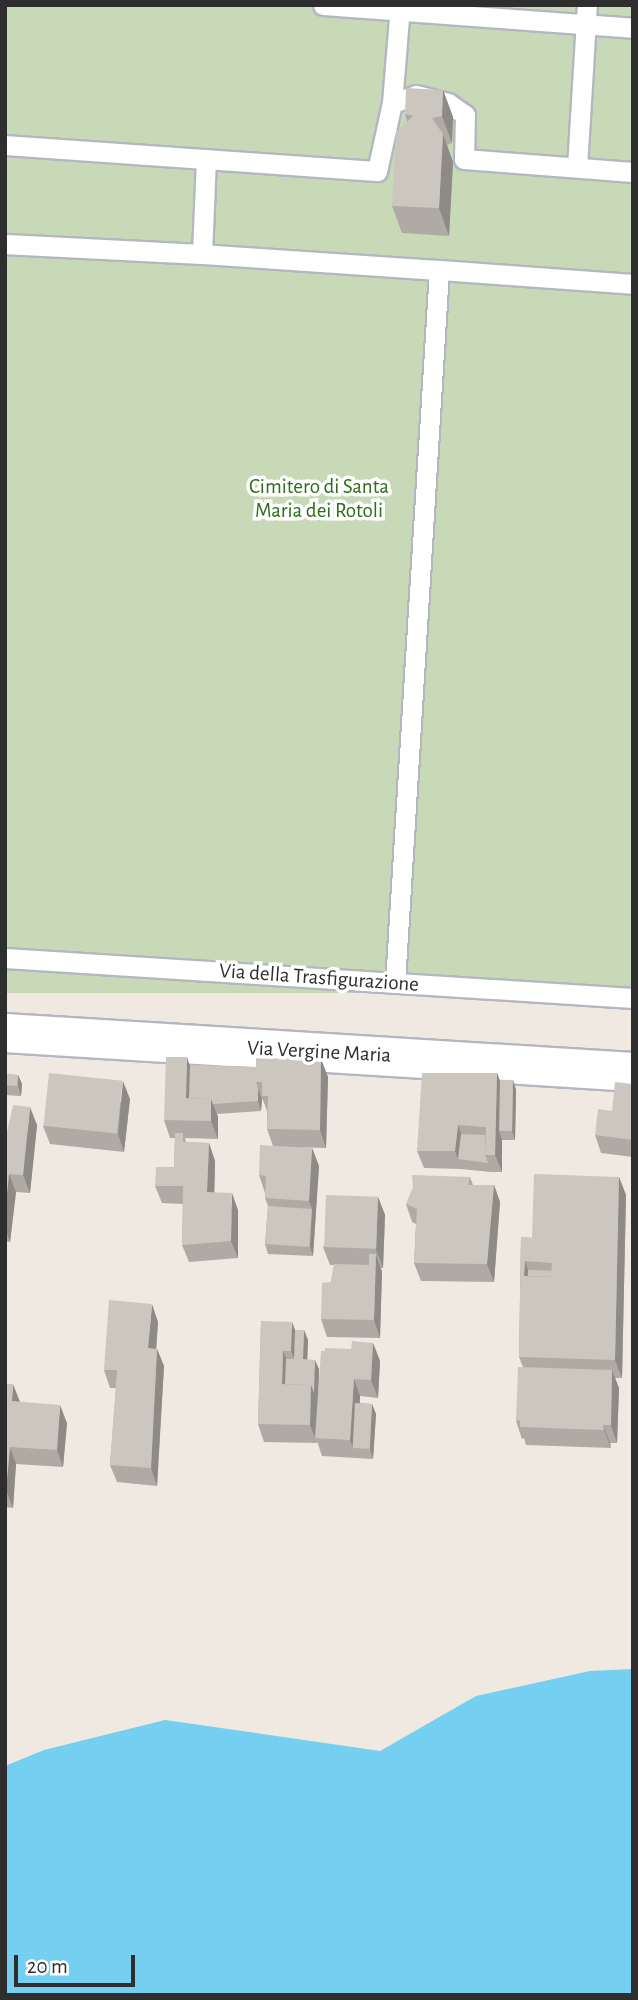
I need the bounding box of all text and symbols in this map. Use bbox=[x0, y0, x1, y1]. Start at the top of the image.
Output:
park label: Cimitero di Santa Maria dei Rotoli bbox=[249, 474, 389, 524]
street label: Via della Trasfigurazione bbox=[218, 958, 420, 998]
street label: Via Vergine Maria bbox=[246, 1036, 392, 1068]
scale bar bbox=[18, 1940, 138, 1984]
text: 20 m bbox=[27, 1956, 68, 1977]

